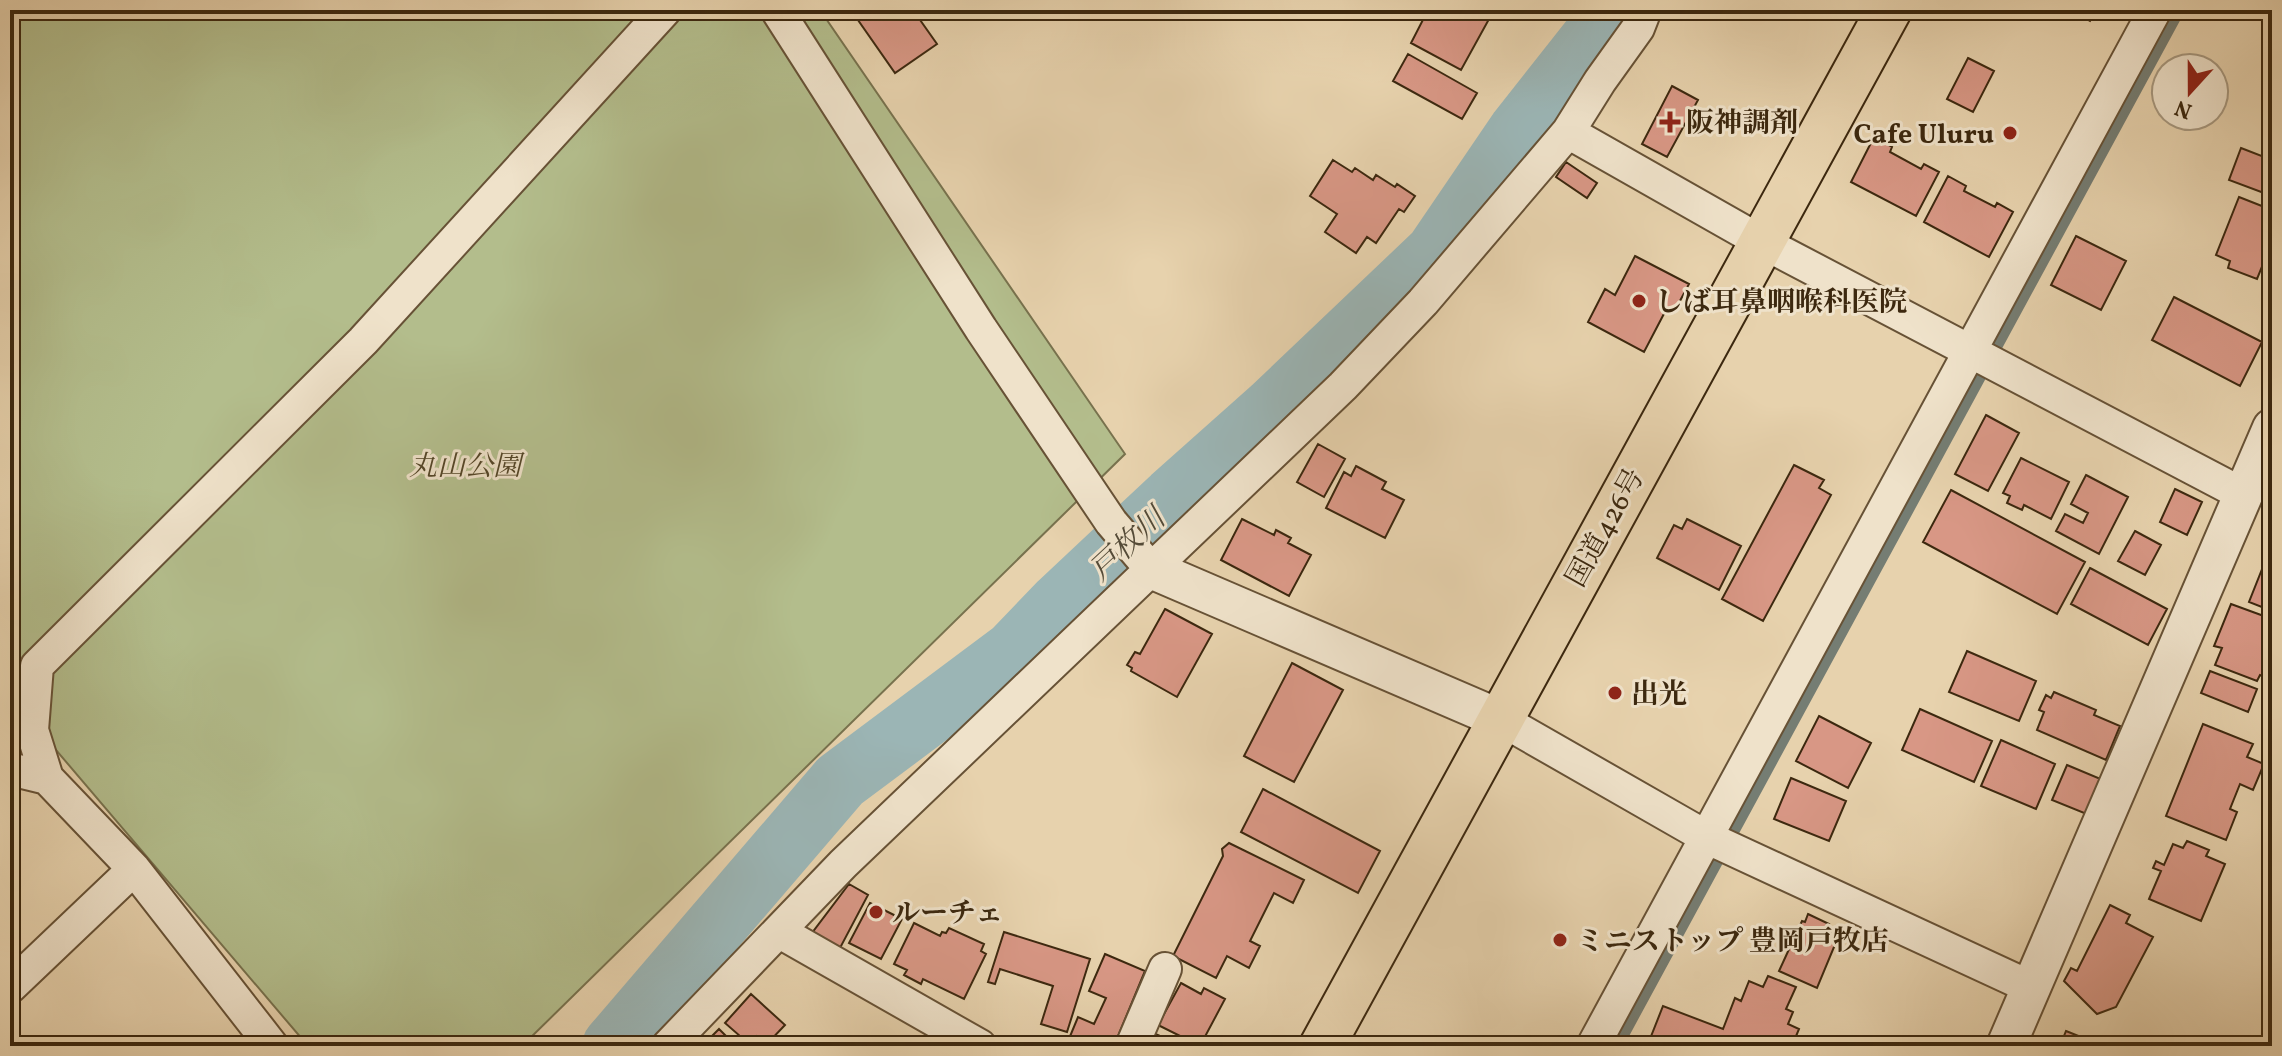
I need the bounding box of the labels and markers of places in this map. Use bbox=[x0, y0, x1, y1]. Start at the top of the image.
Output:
place label: 阪神調剤 bbox=[1686, 105, 1798, 144]
marker: 阪神調剤 bbox=[1661, 113, 1679, 131]
place label: Cafe Uluru bbox=[1854, 116, 1994, 155]
marker: Cafe Uluru bbox=[2001, 124, 2019, 142]
place label: しば耳鼻咽喉科医院 bbox=[1655, 284, 1907, 323]
marker: しば耳鼻咽喉科医院 bbox=[1630, 292, 1648, 310]
place label: 出光 bbox=[1631, 676, 1687, 715]
marker: 出光 bbox=[1606, 684, 1624, 702]
place label: ルーチェ bbox=[892, 895, 1003, 934]
marker: ルーチェ bbox=[867, 903, 885, 921]
place label: ミニストップ 豊岡戸牧店 bbox=[1576, 923, 1889, 962]
marker: ミニストップ 豊岡戸牧店 bbox=[1551, 931, 1569, 949]

